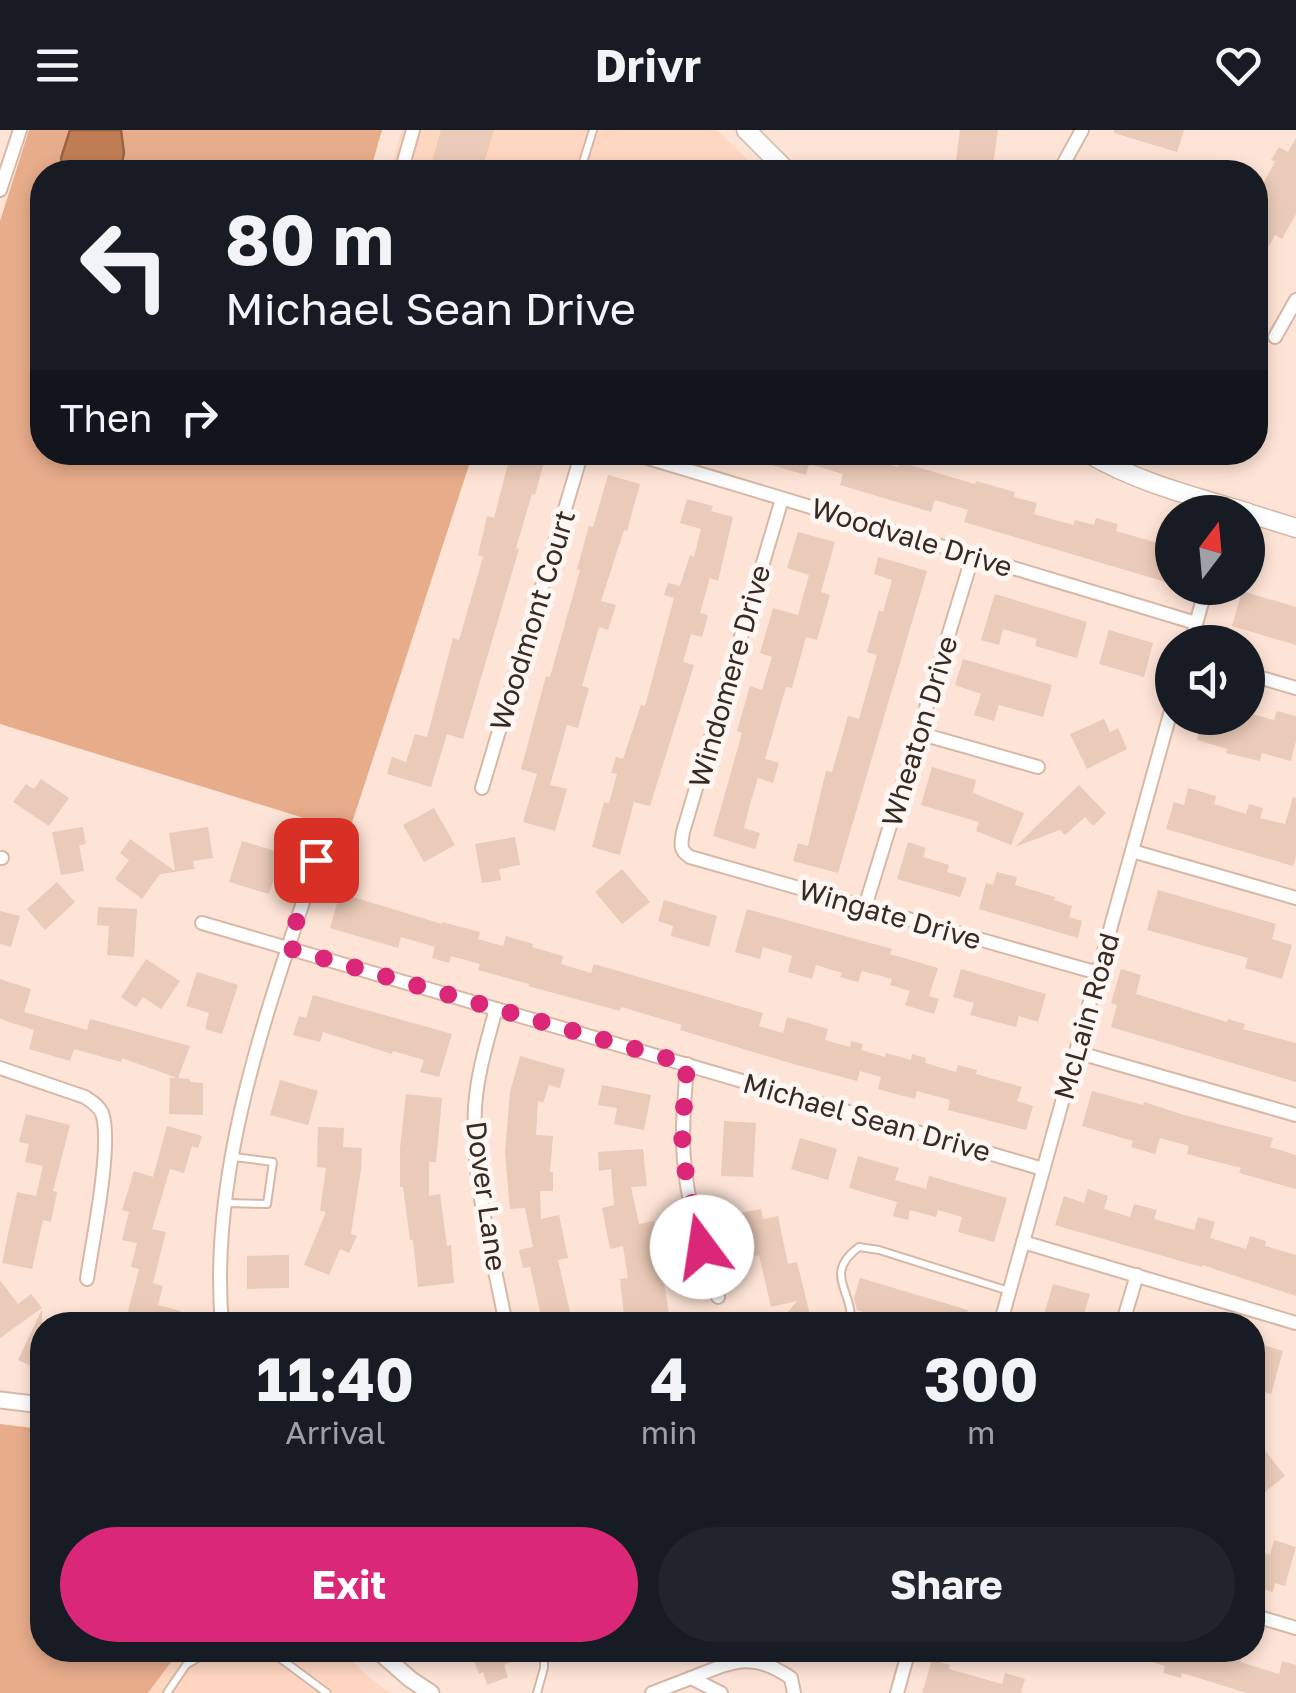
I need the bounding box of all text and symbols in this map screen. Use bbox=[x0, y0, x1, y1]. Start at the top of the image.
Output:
icon: menu bbox=[30, 38, 85, 93]
text: Drivr bbox=[595, 38, 701, 92]
icon: heart bbox=[1211, 38, 1266, 93]
text: 80 m bbox=[225, 196, 394, 280]
icon: left bbox=[60, 200, 190, 330]
text: Michael Sean Drive bbox=[225, 281, 636, 335]
icon: right bbox=[172, 390, 227, 445]
text: Then bbox=[60, 395, 152, 440]
street label: Woodvale Drive bbox=[807, 491, 1017, 583]
north arrow bbox=[1155, 495, 1265, 605]
map controls bbox=[1155, 495, 1265, 735]
street label: Woodmont Court bbox=[483, 506, 581, 734]
street label: Windomere Drive bbox=[681, 561, 777, 791]
button: sound bbox=[1155, 625, 1265, 735]
street label: Wheaton Drive bbox=[874, 632, 964, 830]
pin bbox=[274, 818, 359, 903]
icon: arrive bbox=[289, 833, 344, 888]
street label: Wingate Drive bbox=[795, 872, 985, 956]
street label: McLain Road bbox=[1046, 929, 1126, 1103]
street label: Michael Sean Drive bbox=[740, 1066, 994, 1168]
street label: Dover Lane bbox=[460, 1119, 514, 1273]
position arrow bbox=[650, 1195, 754, 1299]
text: 11:40 bbox=[257, 1342, 414, 1414]
text: 4 bbox=[650, 1342, 688, 1414]
text: 300 bbox=[924, 1342, 1038, 1414]
text: Arrival bbox=[285, 1413, 385, 1451]
text: min bbox=[641, 1413, 697, 1451]
text: m bbox=[967, 1413, 995, 1451]
button: Exit bbox=[60, 1527, 638, 1642]
button: Share bbox=[658, 1527, 1235, 1642]

